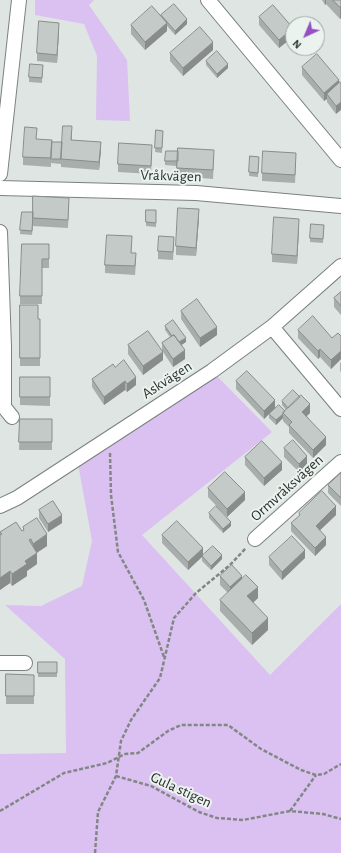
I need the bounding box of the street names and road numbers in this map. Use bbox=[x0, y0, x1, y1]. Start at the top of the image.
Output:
street label: Vråkvägen bbox=[140, 166, 202, 186]
street label: Askvägen bbox=[139, 357, 195, 403]
street label: Ormvråksvägen bbox=[247, 451, 327, 525]
street label: Gula stigen bbox=[148, 768, 214, 812]

